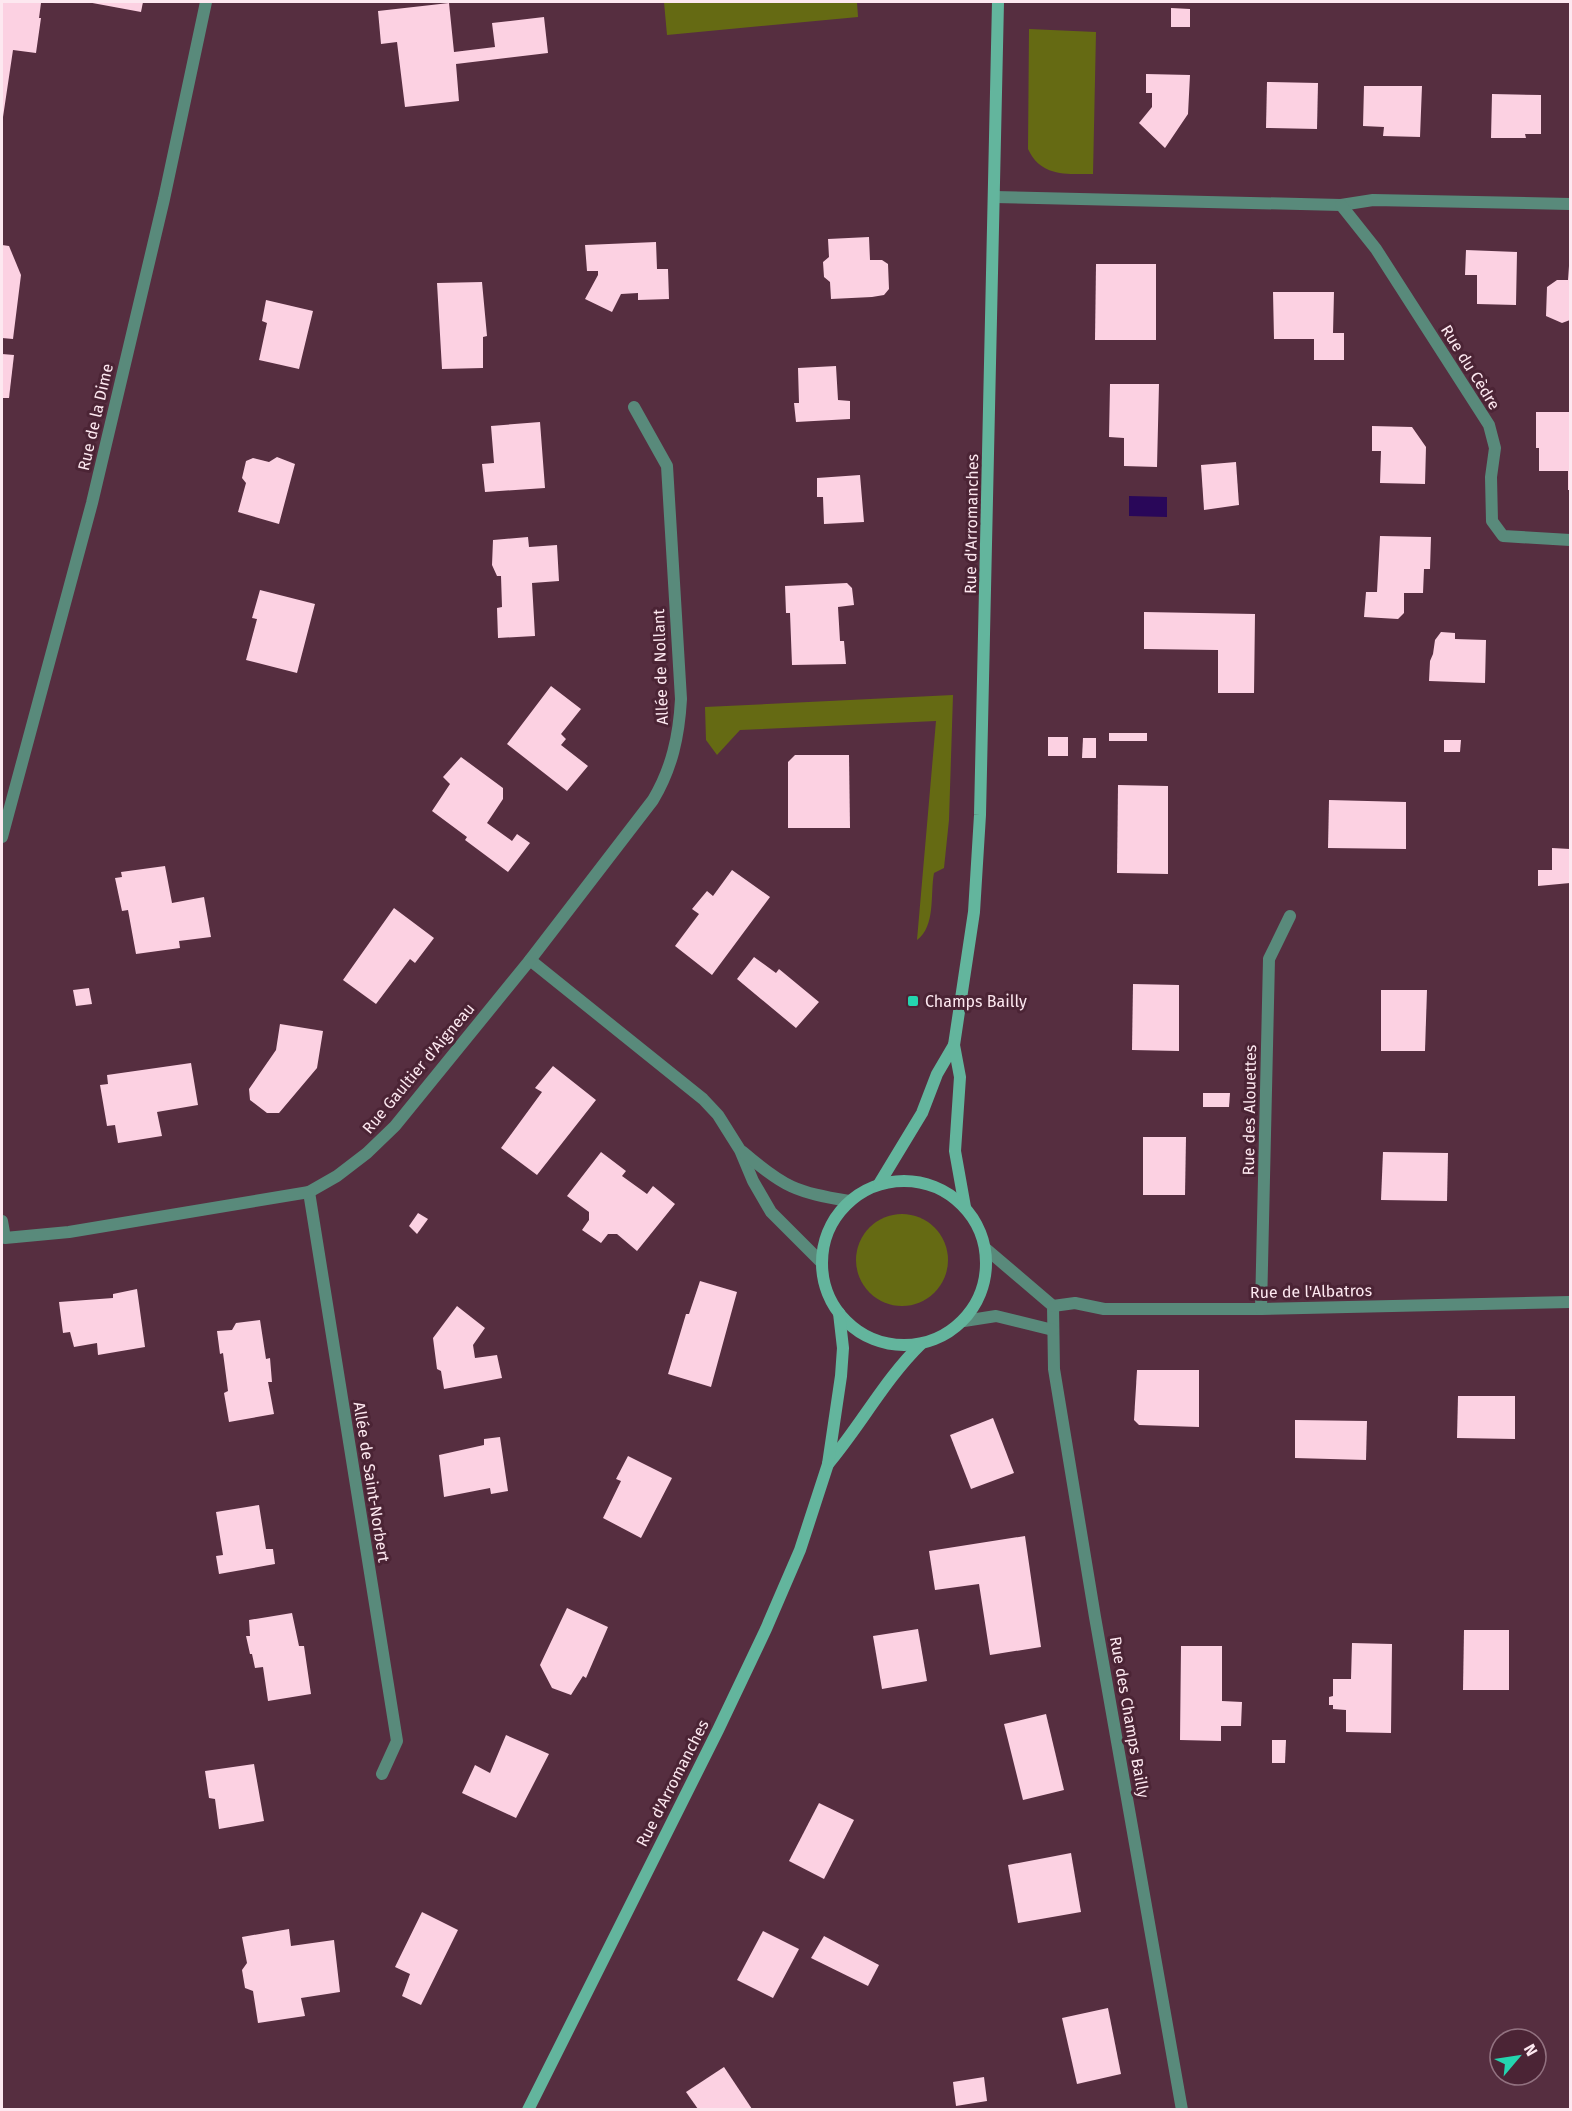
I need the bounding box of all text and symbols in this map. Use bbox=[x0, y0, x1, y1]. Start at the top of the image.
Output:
street label: Rue du Cèdre bbox=[1437, 321, 1504, 413]
street label: Rue de la Dime bbox=[74, 362, 117, 472]
street label: Rue d'Arromanches bbox=[961, 454, 982, 594]
street label: Allée de Nollant bbox=[649, 608, 672, 725]
place label: Champs Bailly bbox=[925, 992, 1027, 1011]
marker: Champs Bailly bbox=[906, 994, 920, 1008]
street label: Rue Gaultier d'Aigneau bbox=[358, 999, 479, 1138]
street label: Rue des Alouettes bbox=[1239, 1045, 1260, 1175]
street label: Rue de l'Albatros bbox=[1250, 1281, 1372, 1302]
street label: Allée de Saint-Norbert bbox=[349, 1400, 394, 1564]
street label: Rue des Champs Bailly bbox=[1106, 1635, 1153, 1800]
street label: Rue d'Arromanches bbox=[632, 1717, 713, 1850]
north arrow bbox=[1488, 2027, 1548, 2087]
text: N bbox=[1520, 2041, 1542, 2059]

